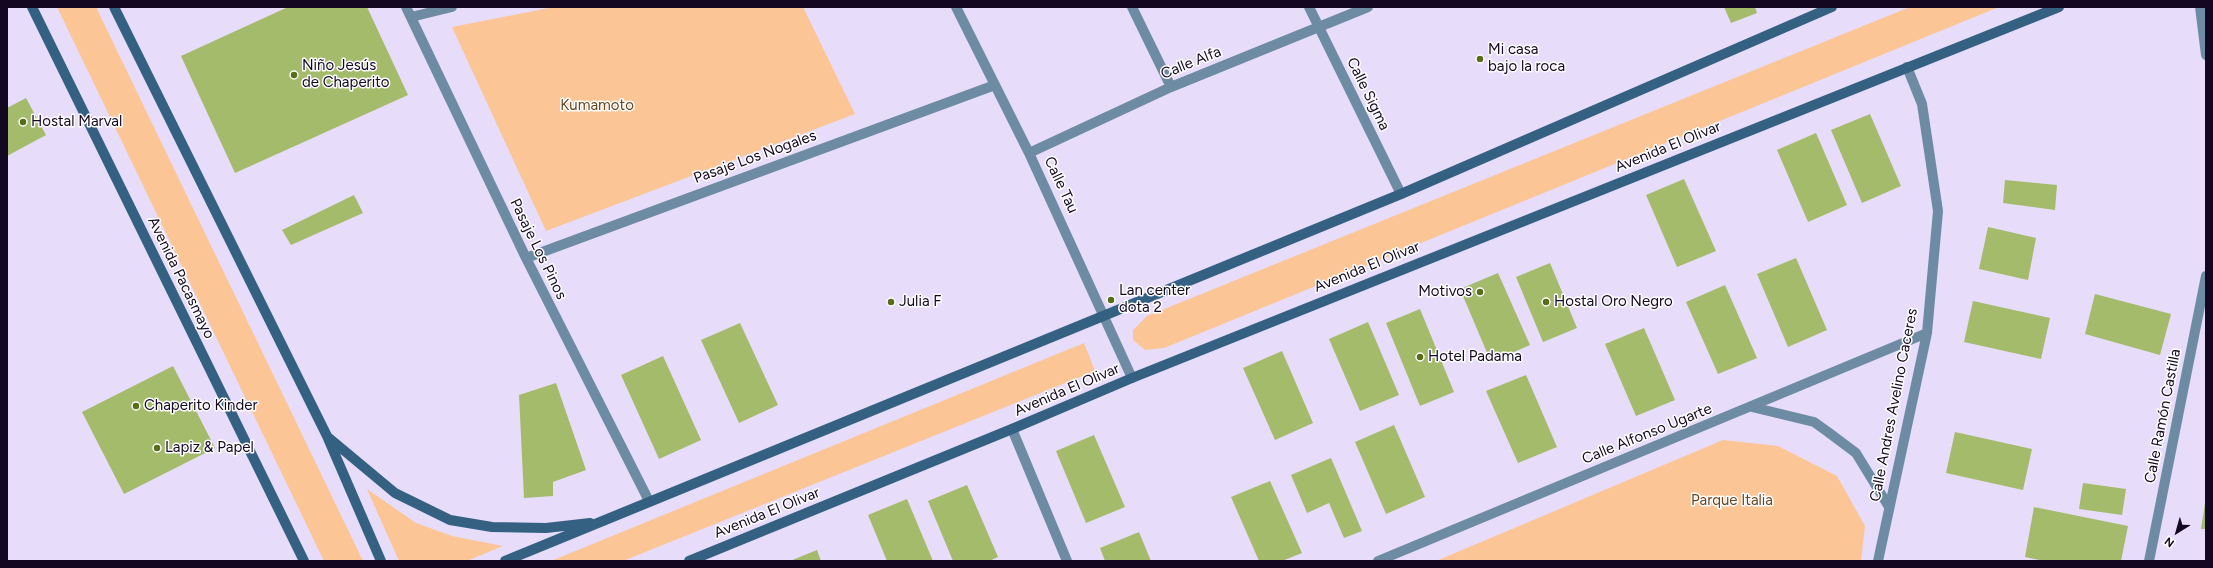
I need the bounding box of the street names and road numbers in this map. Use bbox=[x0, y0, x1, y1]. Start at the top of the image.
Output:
street label: Calle Alfa bbox=[1158, 43, 1224, 83]
street label: Calle Sigma bbox=[1343, 55, 1393, 133]
street label: Avenida El Olivar bbox=[1613, 118, 1723, 176]
street label: Pasaje Los Nogales bbox=[691, 126, 819, 188]
street label: Calle Tau bbox=[1040, 154, 1082, 216]
street label: Pasaje Los Pinos bbox=[506, 196, 570, 302]
street label: Avenida Pacasmayo bbox=[144, 214, 218, 342]
street label: Avenida El Olivar bbox=[1312, 238, 1422, 296]
street label: Calle Andres Avelino Caceres bbox=[1866, 307, 1922, 503]
street label: Calle Ramón Castilla bbox=[2141, 347, 2185, 485]
street label: Avenida El Olivar bbox=[1012, 360, 1122, 420]
street label: Calle Alfonso Ugarte bbox=[1580, 400, 1714, 468]
street label: Avenida El Olivar bbox=[712, 484, 822, 542]

